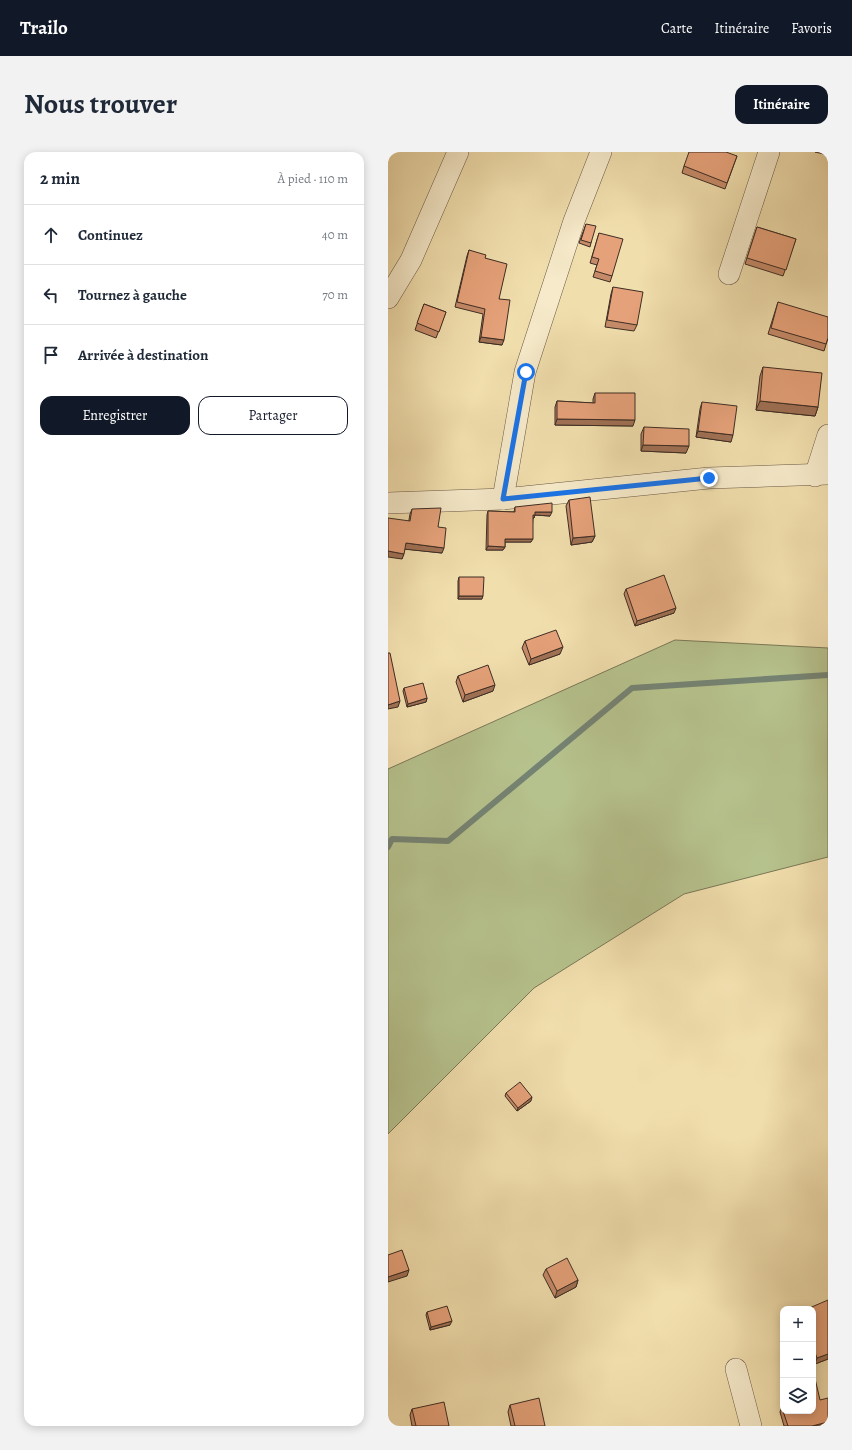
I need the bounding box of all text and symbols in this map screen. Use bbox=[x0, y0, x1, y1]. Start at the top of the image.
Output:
text: Trailo bbox=[20, 15, 68, 41]
text: Carte bbox=[661, 19, 692, 38]
text: Itinéraire bbox=[714, 19, 769, 38]
text: Favoris bbox=[791, 19, 832, 38]
text: Nous trouver bbox=[24, 85, 177, 123]
button: Itinéraire bbox=[735, 85, 828, 124]
text: 2 min bbox=[40, 167, 80, 190]
text: À pied · 110 m bbox=[278, 170, 348, 187]
icon: ahead bbox=[40, 224, 62, 246]
text: Continuez bbox=[78, 225, 143, 245]
text: 40 m bbox=[322, 226, 348, 243]
icon: left bbox=[40, 284, 62, 306]
text: Tournez à gauche bbox=[78, 285, 187, 305]
text: 70 m bbox=[322, 286, 348, 303]
icon: arrive bbox=[40, 344, 62, 366]
text: Arrivée à destination bbox=[78, 345, 209, 365]
route start bbox=[517, 363, 535, 381]
button: Enregistrer bbox=[40, 396, 190, 435]
button: Partager bbox=[198, 396, 348, 435]
route end bbox=[700, 469, 718, 487]
map controls bbox=[780, 1306, 816, 1414]
button: + bbox=[780, 1306, 816, 1342]
button: − bbox=[780, 1342, 816, 1378]
button: layers bbox=[780, 1378, 816, 1414]

